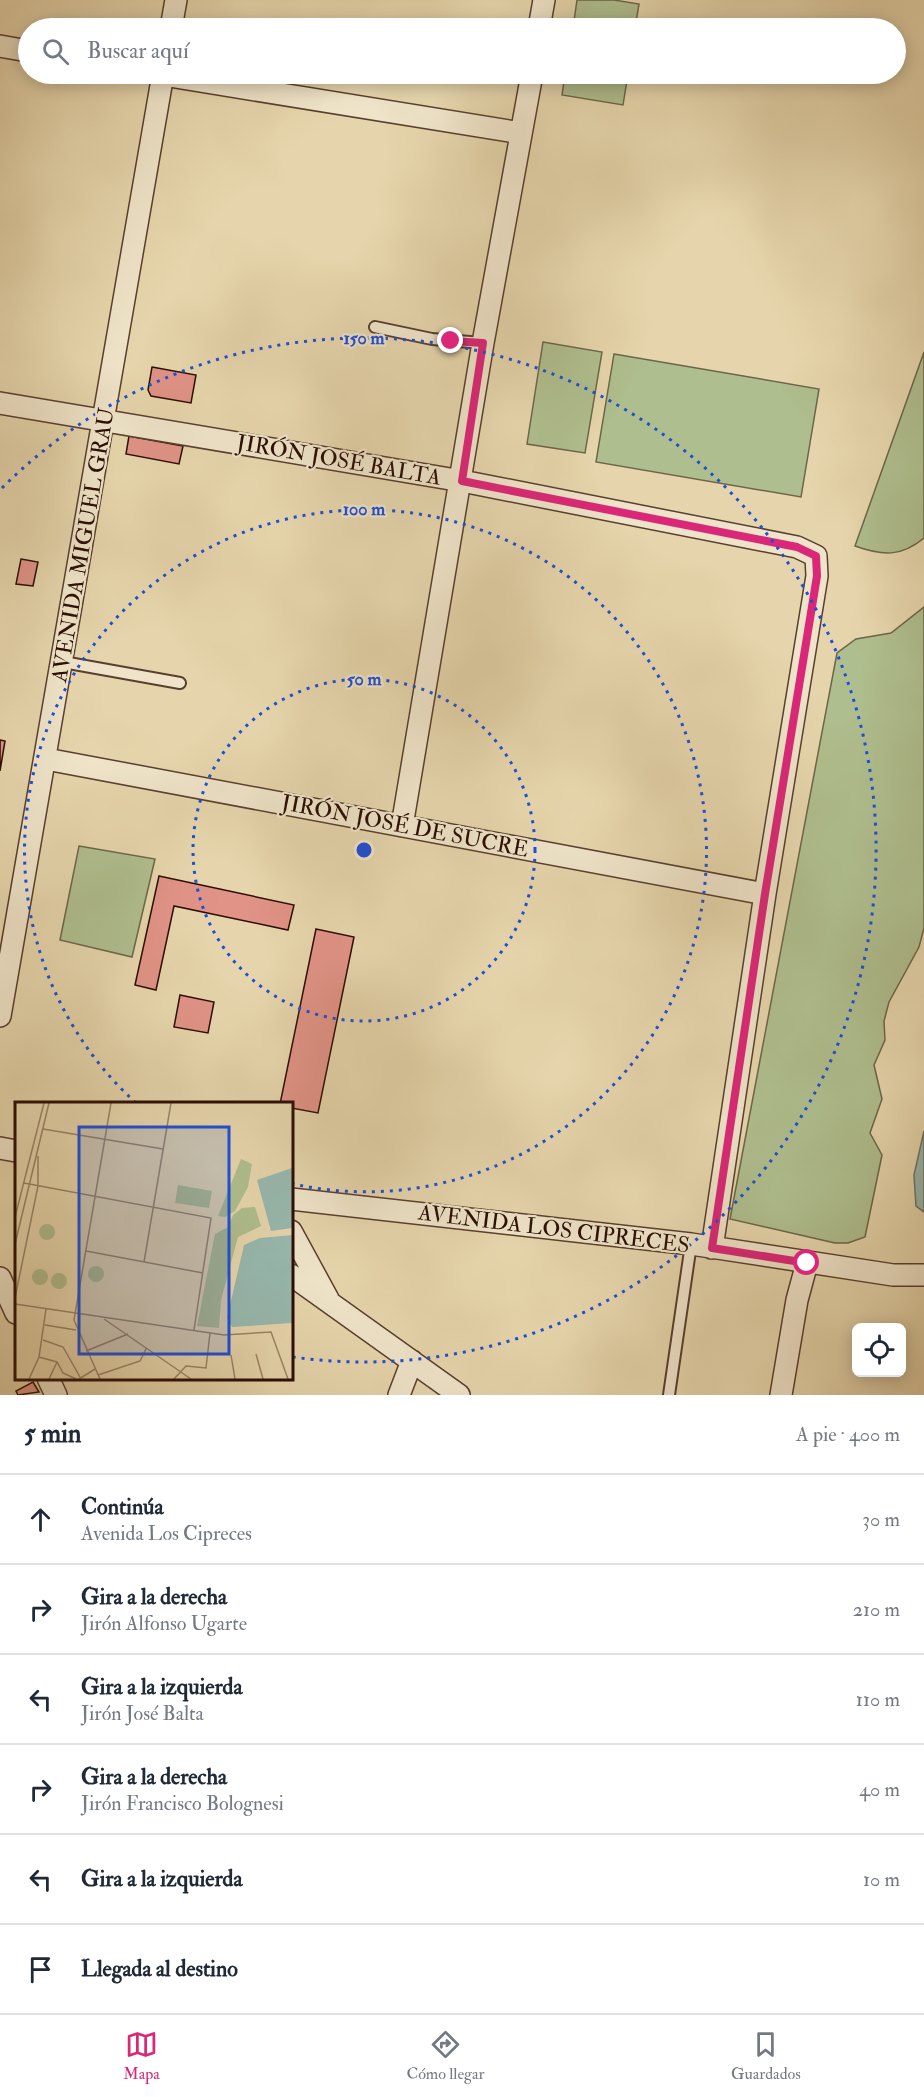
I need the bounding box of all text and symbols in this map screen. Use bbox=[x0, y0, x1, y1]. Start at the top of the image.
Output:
search box bbox=[18, 18, 906, 84]
icon: search bbox=[39, 35, 72, 68]
text: Buscar aquí bbox=[87, 37, 189, 65]
text: 150 m bbox=[343, 327, 386, 350]
route end bbox=[437, 327, 463, 353]
street label: AVENIDA MIGUEL GRAU bbox=[45, 405, 121, 685]
street label: JIRÓN JOSÉ BALTA bbox=[234, 427, 444, 492]
text: 100 m bbox=[343, 498, 386, 521]
text: 50 m bbox=[347, 668, 382, 691]
street label: JIRÓN JOSÉ DE SUCRE bbox=[278, 787, 531, 864]
centre of rings bbox=[354, 840, 374, 860]
inset map bbox=[15, 1102, 292, 1380]
street label: AVENIDA LOS CIPRECES bbox=[416, 1198, 691, 1260]
route start bbox=[793, 1249, 819, 1275]
map controls bbox=[852, 1323, 906, 1377]
button: locate bbox=[852, 1323, 906, 1377]
text: 5 min bbox=[24, 1418, 81, 1450]
text: A pie · 400 m bbox=[796, 1422, 900, 1447]
text: Continúa bbox=[81, 1493, 164, 1521]
icon: ahead bbox=[24, 1503, 57, 1536]
text: 30 m bbox=[862, 1507, 900, 1532]
text: Avenida Los Cipreces bbox=[81, 1521, 252, 1546]
text: Gira a la derecha bbox=[81, 1583, 227, 1611]
icon: right bbox=[24, 1593, 57, 1626]
text: 210 m bbox=[853, 1597, 900, 1622]
text: Jirón Alfonso Ugarte bbox=[81, 1611, 247, 1636]
text: Gira a la izquierda bbox=[81, 1673, 242, 1701]
icon: left bbox=[24, 1683, 57, 1716]
text: 110 m bbox=[856, 1687, 900, 1712]
text: Jirón José Balta bbox=[81, 1701, 204, 1726]
text: Gira a la derecha bbox=[81, 1763, 227, 1791]
icon: right bbox=[24, 1773, 57, 1806]
text: 40 m bbox=[859, 1777, 900, 1802]
text: Jirón Francisco Bolognesi bbox=[81, 1791, 284, 1816]
icon: left bbox=[24, 1863, 57, 1896]
text: Gira a la izquierda bbox=[81, 1865, 242, 1893]
text: 10 m bbox=[863, 1867, 900, 1892]
icon: arrive bbox=[24, 1953, 57, 1986]
text: Llegada al destino bbox=[81, 1955, 238, 1983]
tab: Mapa bbox=[123, 2028, 160, 2084]
tab: Cómo llegar bbox=[406, 2028, 485, 2084]
tab: Guardados bbox=[731, 2028, 801, 2084]

